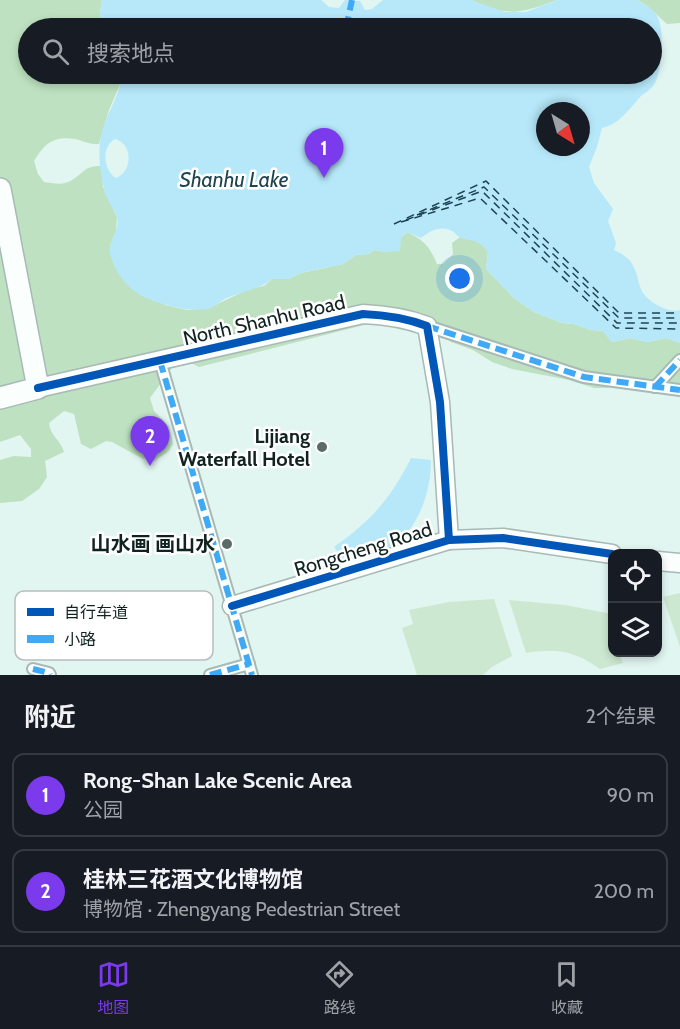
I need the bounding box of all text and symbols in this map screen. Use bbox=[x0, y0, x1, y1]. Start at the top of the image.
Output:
search box bbox=[18, 18, 662, 84]
icon: search bbox=[39, 35, 72, 68]
text: 搜索地点 bbox=[87, 40, 175, 67]
north arrow bbox=[536, 102, 590, 156]
pin: 1 bbox=[304, 128, 344, 178]
water label: Shanhu Lake bbox=[180, 167, 289, 192]
your location bbox=[445, 264, 474, 293]
street label: North Shanhu Road bbox=[181, 290, 347, 350]
pin: 2 bbox=[130, 416, 170, 466]
place label: Lijiang Waterfall Hotel bbox=[178, 424, 310, 471]
marker: Lijiang Waterfall Hotel bbox=[315, 440, 329, 454]
street label: Rongcheng Road bbox=[291, 517, 435, 581]
place label: 山水画 画山水 bbox=[91, 532, 215, 556]
marker: 山水画 画山水 bbox=[220, 537, 234, 551]
map controls bbox=[608, 549, 662, 657]
button: locate bbox=[608, 549, 662, 603]
legend bbox=[15, 591, 213, 660]
text: 自行车道 bbox=[64, 603, 128, 622]
button: layers bbox=[608, 603, 662, 657]
text: 小路 bbox=[64, 630, 96, 649]
text: 附近 bbox=[24, 701, 76, 733]
text: 2个结果 bbox=[586, 704, 656, 728]
text: Rong-Shan Lake Scenic Area bbox=[83, 767, 352, 794]
text: 1 bbox=[42, 783, 49, 807]
text: 90 m bbox=[607, 783, 654, 807]
text: 公园 bbox=[83, 798, 123, 822]
text: 桂林三花酒文化博物馆 bbox=[83, 866, 303, 893]
text: 2 bbox=[40, 879, 51, 903]
text: 200 m bbox=[594, 879, 654, 903]
text: 博物馆 · Zhengyang Pedestrian Street bbox=[83, 897, 400, 921]
tab: 地图 bbox=[97, 958, 130, 1018]
tab: 路线 bbox=[323, 958, 356, 1018]
tab: 收藏 bbox=[550, 958, 583, 1018]

